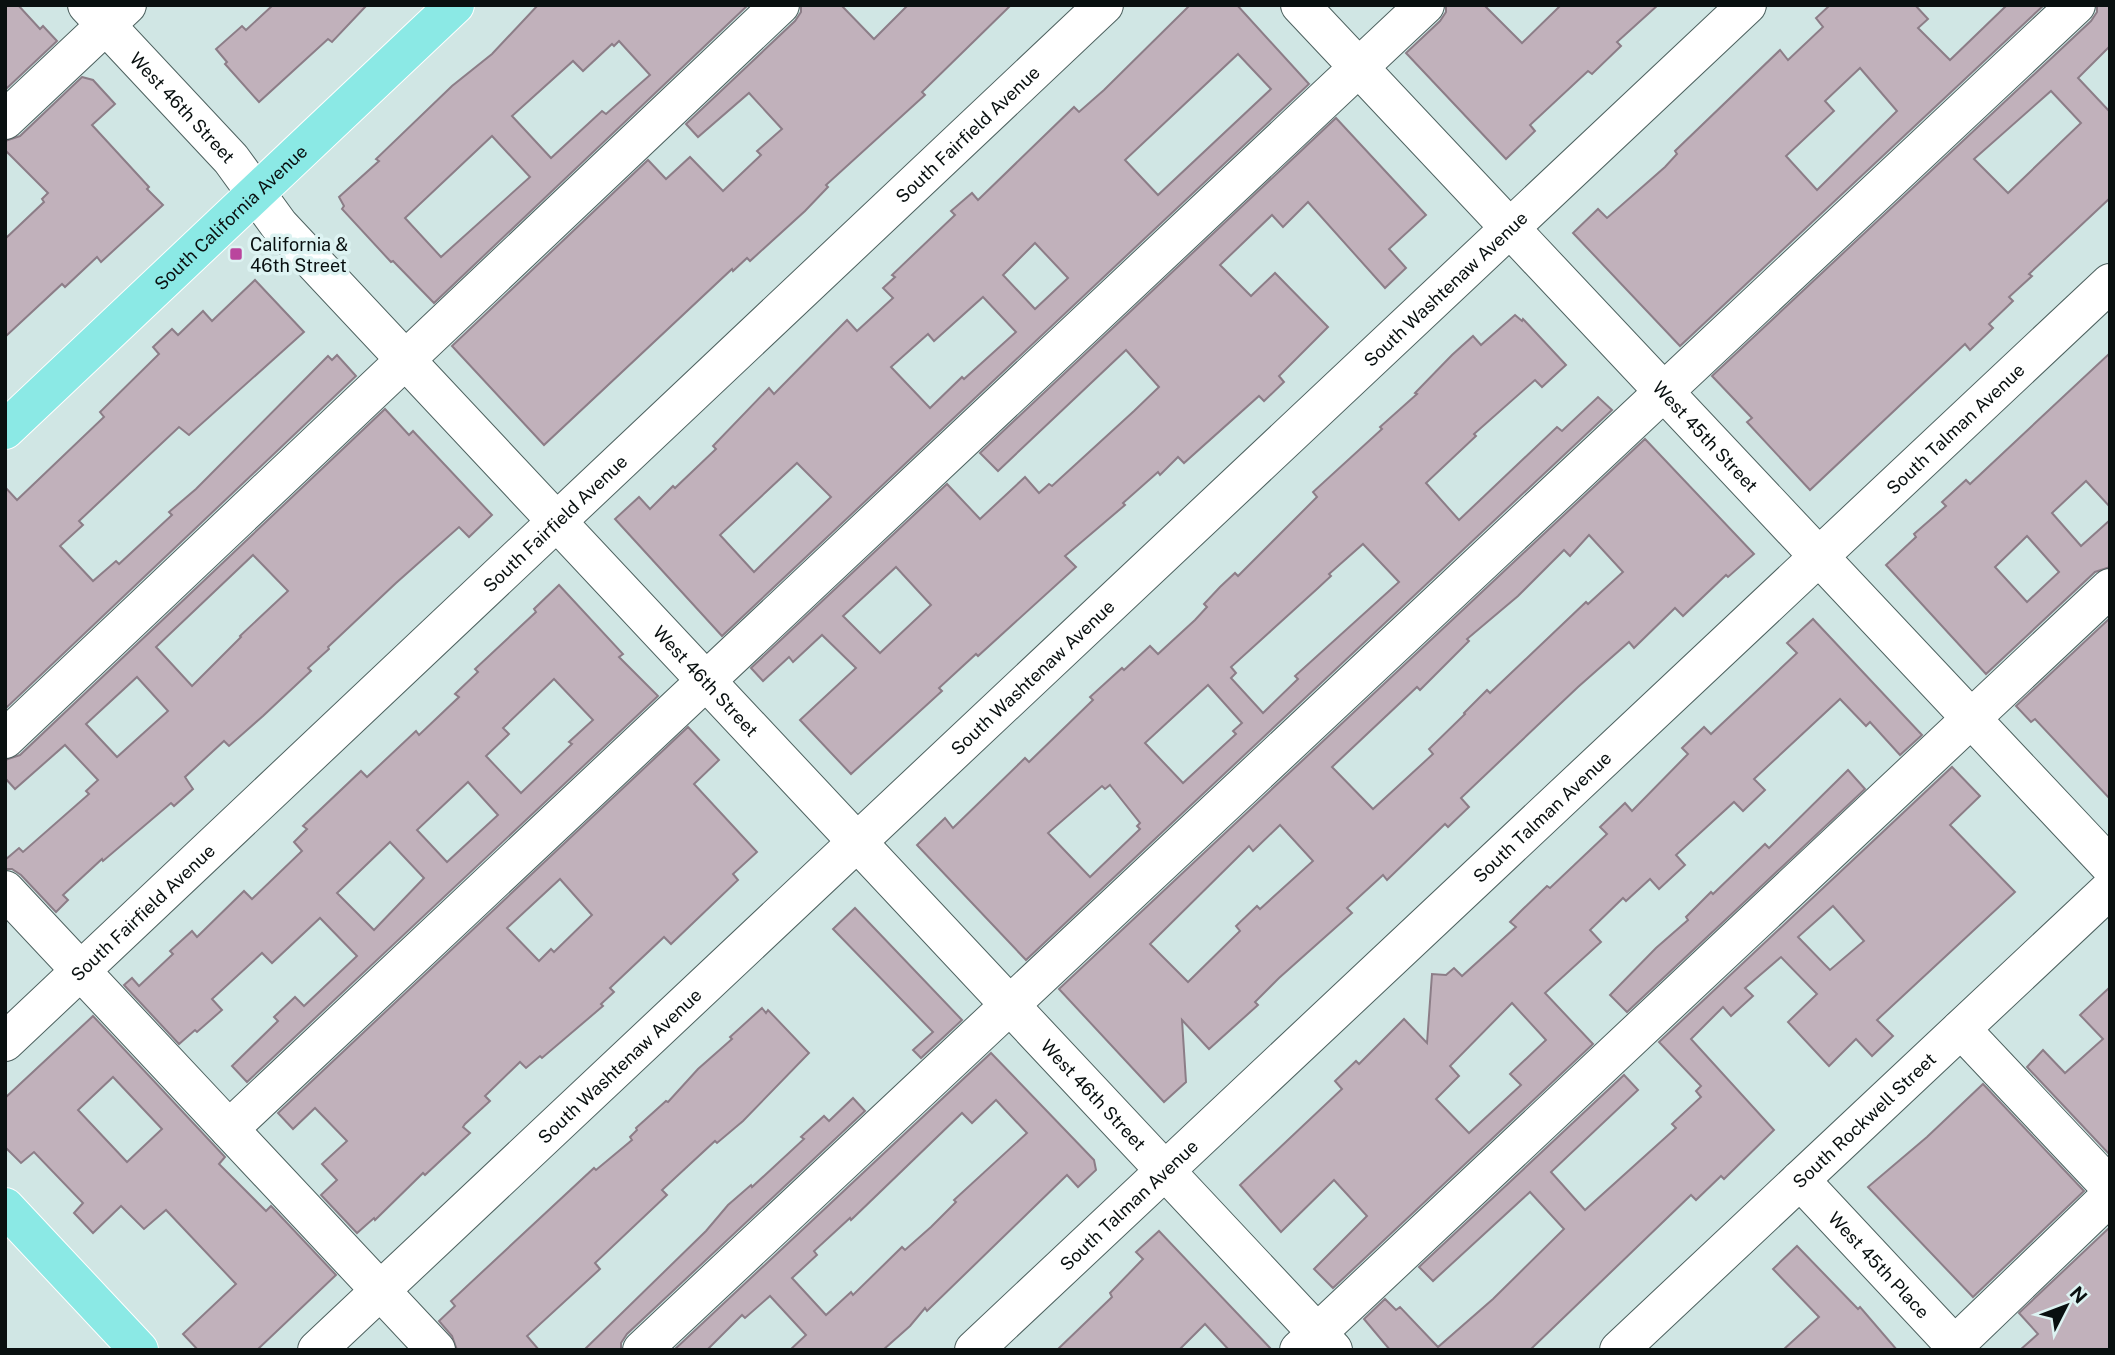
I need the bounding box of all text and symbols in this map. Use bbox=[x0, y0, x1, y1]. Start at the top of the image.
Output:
street label: West 46th Street bbox=[126, 48, 239, 167]
street label: South Fairfield Avenue bbox=[891, 61, 1044, 207]
street label: South California Avenue bbox=[150, 140, 311, 294]
street label: South Washtenaw Avenue bbox=[1359, 207, 1531, 371]
place label: California & 46th Street bbox=[250, 234, 348, 276]
marker: California & 46th Street bbox=[228, 246, 244, 262]
street label: South Talman Avenue bbox=[1882, 359, 2028, 498]
street label: West 45th Street bbox=[1649, 377, 1763, 496]
street label: South Fairfield Avenue bbox=[479, 450, 631, 596]
street label: South Washtenaw Avenue bbox=[946, 595, 1118, 759]
street label: West 46th Street bbox=[649, 621, 763, 740]
street label: South Talman Avenue bbox=[1468, 747, 1615, 886]
street label: South Fairfield Avenue bbox=[66, 839, 219, 985]
street label: South Washtenaw Avenue bbox=[533, 984, 705, 1148]
street label: West 46th Street bbox=[1037, 1035, 1150, 1154]
street label: South Rockwell Street bbox=[1788, 1048, 1940, 1192]
street label: South Talman Avenue bbox=[1055, 1135, 1202, 1275]
street label: West 45th Place bbox=[1824, 1207, 1934, 1322]
north arrow bbox=[2031, 1271, 2101, 1341]
text: N bbox=[2065, 1282, 2092, 1308]

